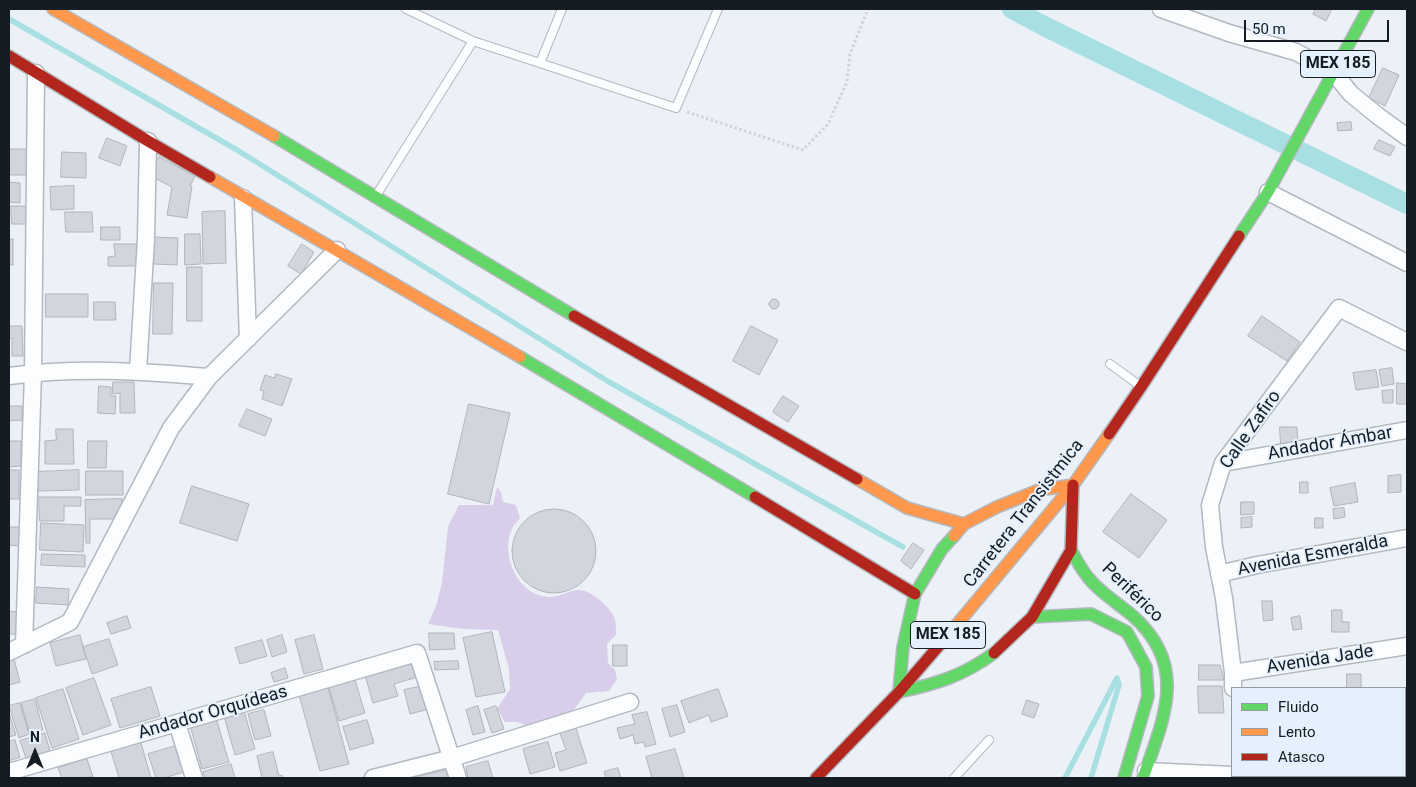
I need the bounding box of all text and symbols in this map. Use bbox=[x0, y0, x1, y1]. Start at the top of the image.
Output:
scale bar bbox=[1246, 10, 1391, 42]
text: 50 m bbox=[1252, 20, 1286, 38]
road number: MEX 185 bbox=[1300, 51, 1376, 78]
street label: Calle Zafiro bbox=[1216, 387, 1286, 473]
street label: Andador Ámbar bbox=[1266, 422, 1394, 466]
street label: Carretera Transistmica bbox=[959, 436, 1089, 592]
street label: Avenida Esmeralda bbox=[1236, 531, 1390, 581]
street label: Periférico bbox=[1097, 558, 1167, 628]
road number: MEX 185 bbox=[910, 622, 986, 648]
street label: Avenida Jade bbox=[1265, 641, 1375, 679]
street label: Andador Orquídeas bbox=[136, 681, 290, 745]
legend bbox=[1231, 687, 1406, 777]
text: Fluido bbox=[1278, 698, 1319, 716]
text: Lento bbox=[1278, 723, 1316, 741]
north arrow bbox=[10, 727, 60, 777]
text: N bbox=[30, 729, 40, 745]
text: Atasco bbox=[1278, 748, 1325, 766]

